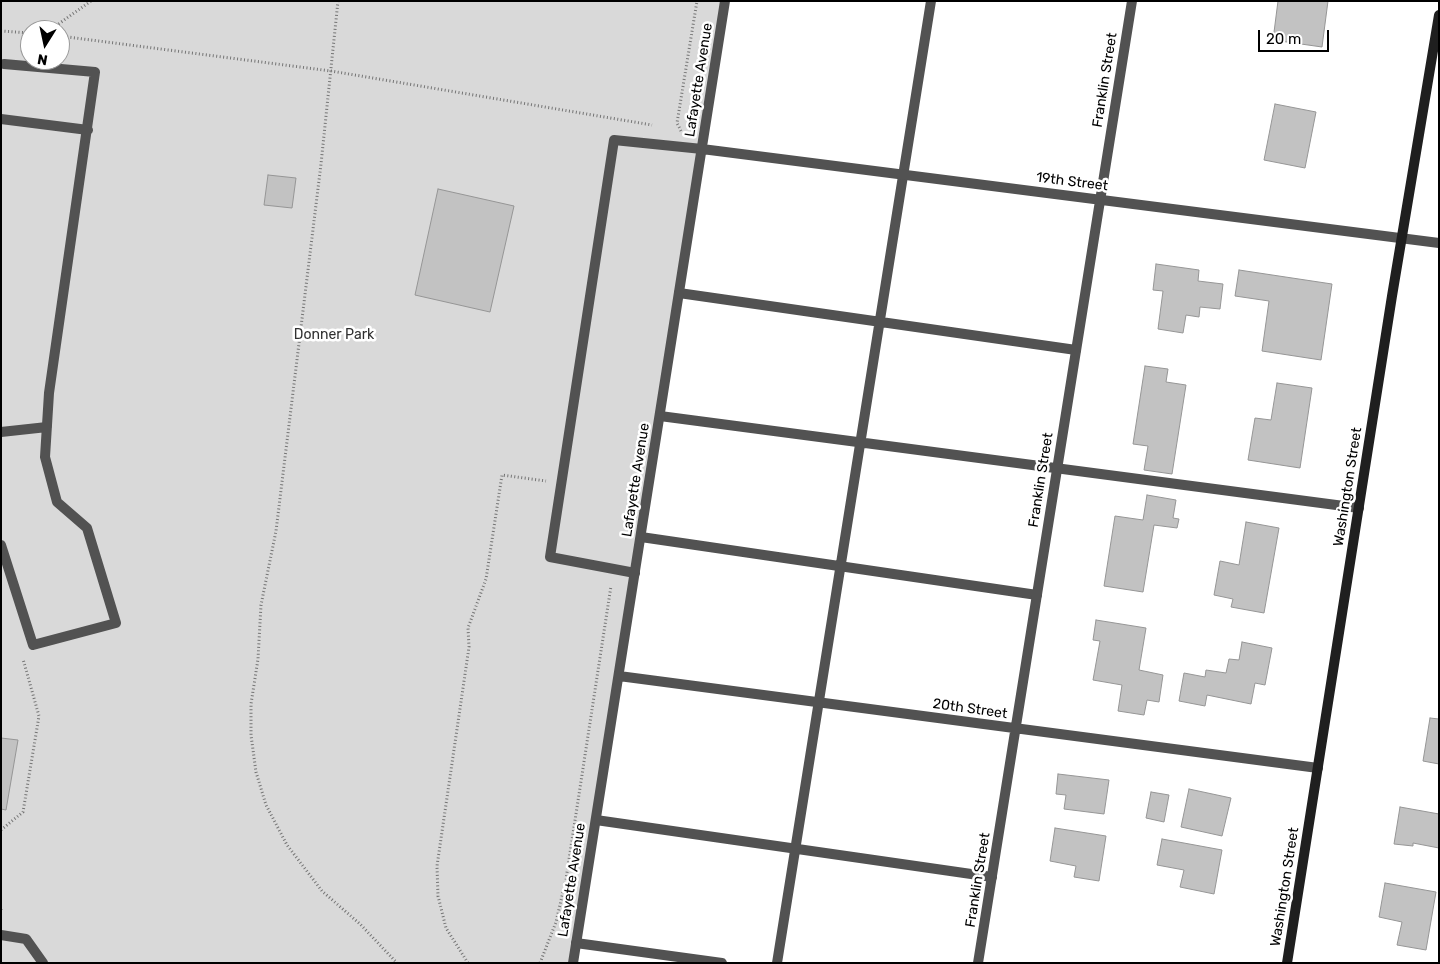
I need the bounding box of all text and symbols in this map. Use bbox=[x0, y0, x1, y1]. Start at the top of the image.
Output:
north arrow bbox=[20, 20, 70, 70]
scale bar bbox=[1260, 20, 1331, 52]
street label: Lafayette Avenue bbox=[682, 22, 716, 138]
text: 20 m bbox=[1266, 30, 1301, 48]
street label: Franklin Street bbox=[1089, 31, 1121, 129]
text: N bbox=[36, 50, 49, 69]
street label: 19th Street bbox=[1035, 169, 1109, 195]
park label: Donner Park bbox=[294, 327, 374, 343]
street label: Lafayette Avenue bbox=[619, 422, 653, 538]
street label: Washington Street bbox=[1330, 426, 1366, 548]
street label: Franklin Street bbox=[1025, 431, 1057, 529]
street label: 20th Street bbox=[932, 695, 1008, 723]
street label: Lafayette Avenue bbox=[555, 822, 589, 938]
street label: Washington Street bbox=[1267, 826, 1303, 948]
street label: Franklin Street bbox=[962, 831, 994, 929]

